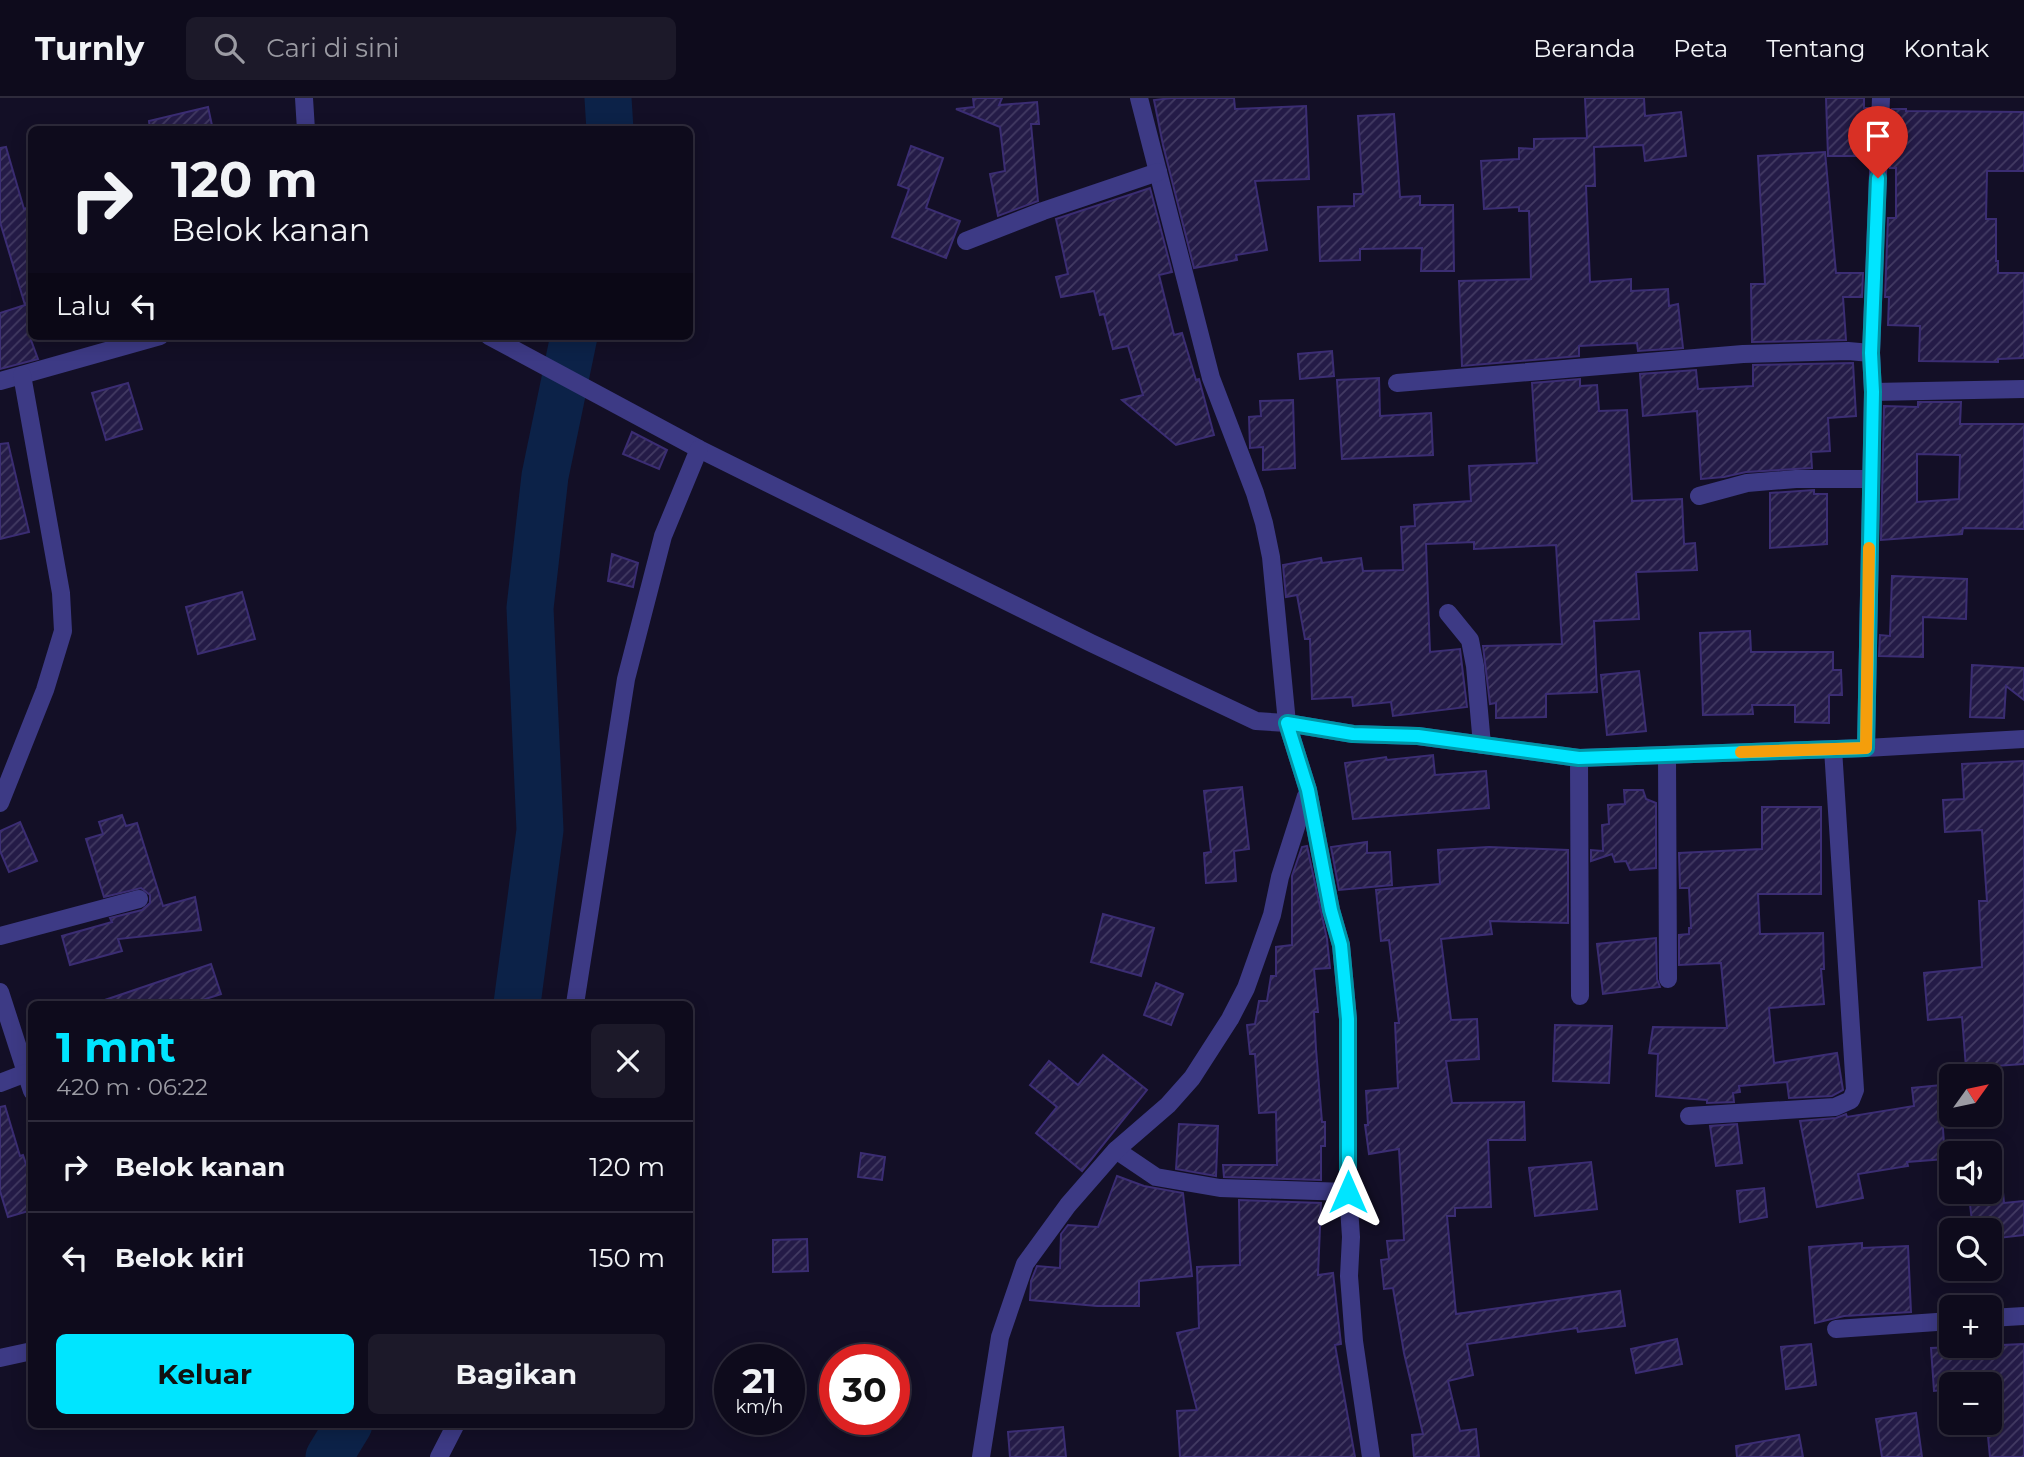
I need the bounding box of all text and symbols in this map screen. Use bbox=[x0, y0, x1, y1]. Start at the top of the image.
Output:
search box bbox=[186, 17, 676, 80]
text: Turnly bbox=[35, 28, 144, 68]
icon: search bbox=[210, 29, 248, 67]
text: Cari di sini bbox=[266, 32, 400, 64]
text: Beranda bbox=[1533, 34, 1635, 63]
text: Peta bbox=[1673, 34, 1728, 63]
text: Tentang bbox=[1766, 34, 1865, 63]
text: Kontak bbox=[1903, 34, 1989, 63]
pin bbox=[1848, 106, 1908, 178]
icon: arrive bbox=[1859, 117, 1897, 155]
text: 120 m bbox=[171, 150, 318, 209]
icon: right bbox=[56, 154, 147, 245]
text: Belok kanan bbox=[171, 210, 371, 249]
icon: left bbox=[125, 287, 163, 325]
text: Lalu bbox=[56, 290, 111, 322]
text: 1 mnt bbox=[56, 1021, 176, 1073]
button: close bbox=[591, 1024, 665, 1098]
north arrow bbox=[1939, 1064, 2002, 1127]
map controls bbox=[1939, 1064, 2002, 1435]
text: 420 m · 06:22 bbox=[56, 1073, 208, 1101]
button: sound bbox=[1939, 1141, 2002, 1204]
icon: right bbox=[56, 1148, 94, 1186]
text: Belok kanan bbox=[115, 1151, 285, 1183]
text: 120 m bbox=[589, 1151, 665, 1183]
position arrow bbox=[1311, 1155, 1385, 1229]
button: search bbox=[1939, 1218, 2002, 1281]
icon: left bbox=[56, 1239, 94, 1277]
text: Belok kiri bbox=[115, 1242, 244, 1274]
text: 150 m bbox=[589, 1242, 665, 1274]
button: + bbox=[1939, 1295, 2002, 1358]
button: Keluar bbox=[56, 1334, 354, 1414]
button: Bagikan bbox=[368, 1334, 665, 1414]
speed limit sign: 30 bbox=[819, 1344, 910, 1435]
text: 21 bbox=[742, 1359, 777, 1402]
button: − bbox=[1939, 1372, 2002, 1435]
text: km/h bbox=[735, 1396, 784, 1418]

